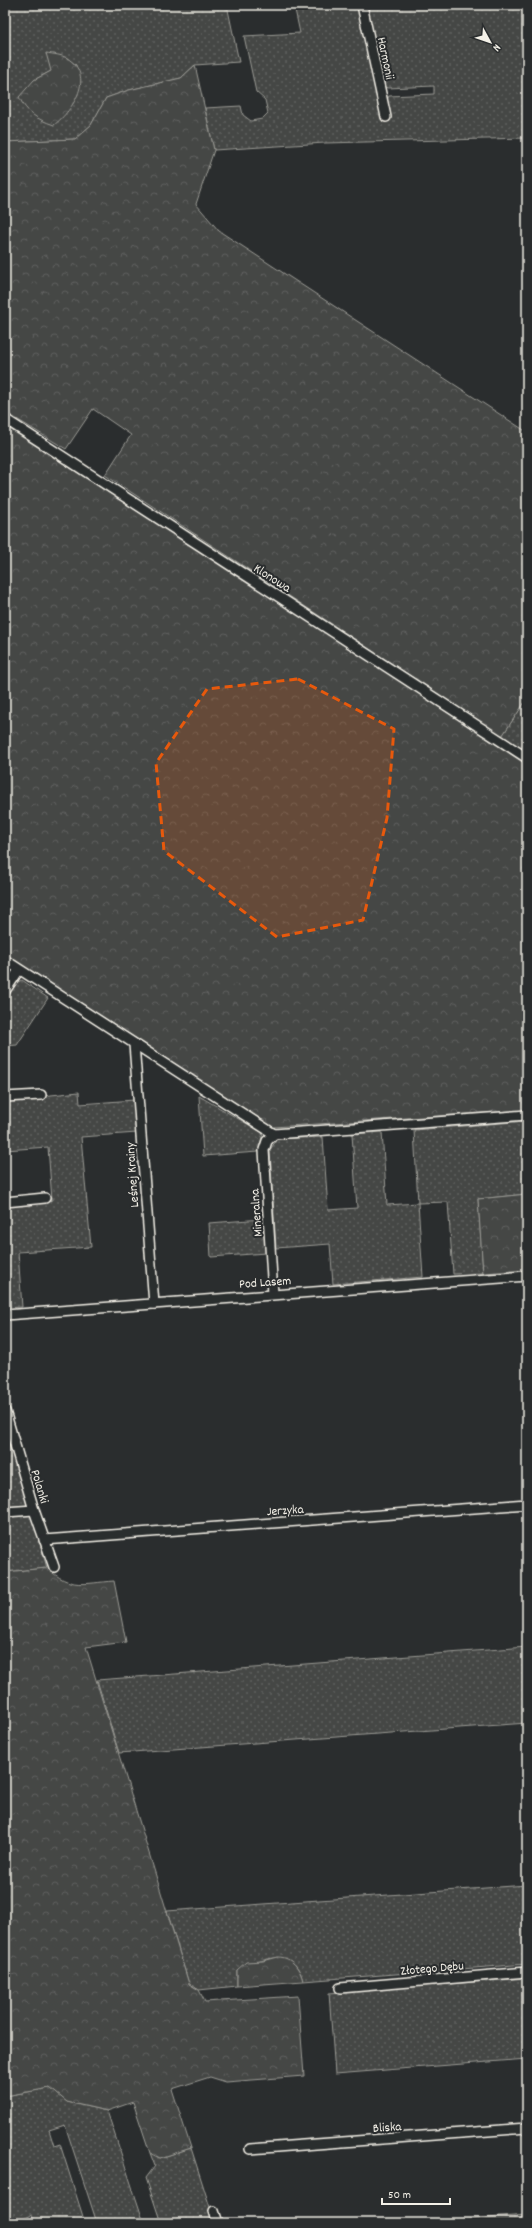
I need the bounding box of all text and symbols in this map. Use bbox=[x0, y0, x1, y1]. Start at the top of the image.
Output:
north arrow bbox=[470, 22, 510, 62]
street label: Harmonii bbox=[371, 35, 398, 82]
text: N bbox=[488, 40, 504, 55]
street label: Klonowa bbox=[249, 560, 295, 599]
street label: Leśnej Krainy bbox=[122, 1141, 145, 1208]
street label: Mineralna bbox=[246, 1187, 269, 1237]
street label: Pod Lasem bbox=[238, 1272, 292, 1295]
street label: Polanki bbox=[24, 1467, 53, 1507]
street label: Jerzyka bbox=[266, 1501, 305, 1522]
street label: Złotego Dębu bbox=[400, 1957, 465, 1982]
street label: Bliska bbox=[372, 2118, 403, 2139]
scale bar bbox=[382, 2180, 450, 2206]
text: 50 m bbox=[388, 2187, 411, 2204]

